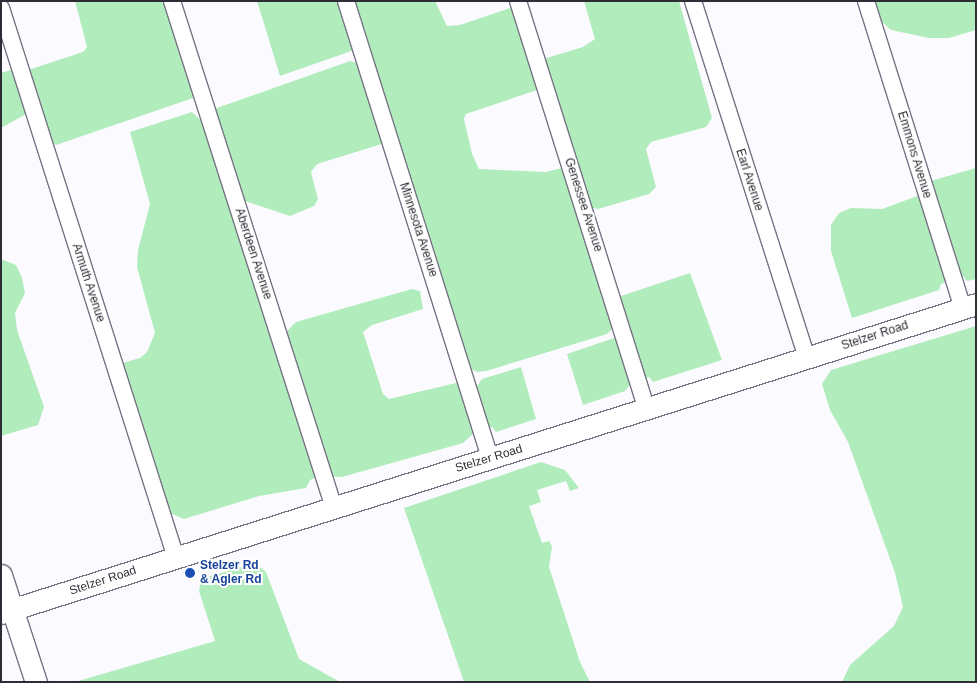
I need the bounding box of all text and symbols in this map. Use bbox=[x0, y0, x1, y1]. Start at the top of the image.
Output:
street label: Emmons Avenue bbox=[894, 109, 934, 201]
street label: Earl Avenue bbox=[732, 147, 766, 213]
street label: Genessee Avenue bbox=[561, 156, 605, 254]
street label: Minnesota Avenue bbox=[396, 181, 440, 279]
street label: Aberdeen Avenue bbox=[231, 206, 275, 302]
street label: Armuth Avenue bbox=[68, 242, 108, 324]
street label: Stelzer Road bbox=[840, 318, 910, 354]
street label: Stelzer Road bbox=[454, 442, 524, 476]
place label: Stelzer Rd & Agler Rd bbox=[200, 559, 262, 587]
street label: Stelzer Road bbox=[68, 563, 138, 599]
marker: Stelzer Rd & Agler Rd bbox=[184, 567, 196, 579]

